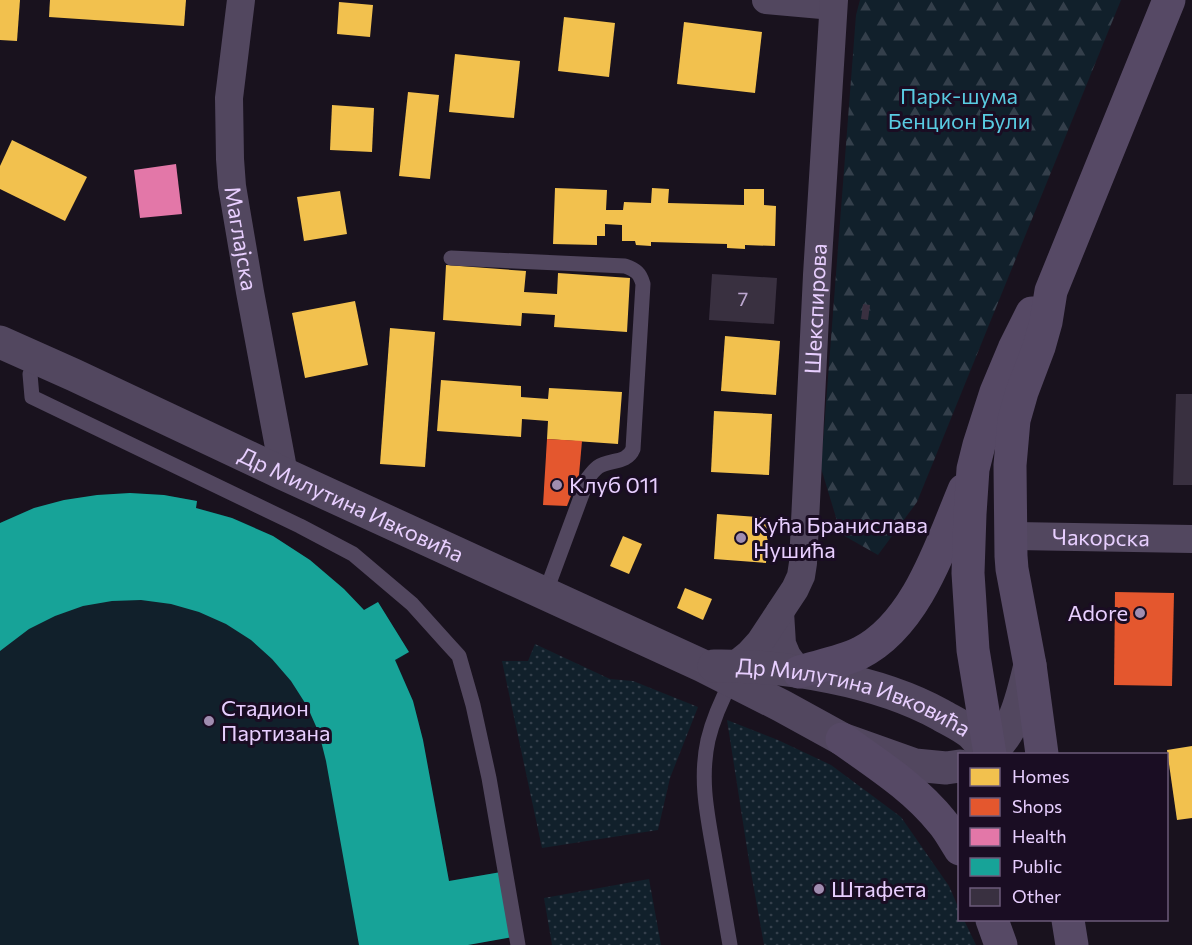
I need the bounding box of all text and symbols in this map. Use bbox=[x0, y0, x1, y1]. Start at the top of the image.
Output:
park label: Парк-шума Бенцион Були bbox=[888, 82, 1030, 134]
street label: Маглајска bbox=[219, 184, 264, 293]
street label: Шекспирова bbox=[798, 242, 832, 375]
house number: 7 bbox=[738, 286, 748, 310]
street label: Др Милутина Ивковића bbox=[235, 441, 468, 567]
place label: Клуб 011 bbox=[569, 471, 659, 498]
marker: Клуб 011 bbox=[550, 478, 564, 492]
place label: Кућа Бранислава Нушића bbox=[753, 511, 928, 563]
street label: Чакорска bbox=[1052, 523, 1150, 551]
marker: Кућа Бранислава Нушића bbox=[734, 531, 748, 545]
place label: Adore bbox=[1067, 599, 1128, 626]
marker: Adore bbox=[1133, 606, 1147, 620]
street label: Др Милутина Ивковића bbox=[735, 652, 976, 742]
place label: Стадион Партизана bbox=[221, 694, 330, 746]
marker: Стадион Партизана bbox=[202, 714, 216, 728]
legend bbox=[958, 753, 1168, 921]
text: Homes bbox=[1012, 765, 1070, 787]
text: Shops bbox=[1012, 795, 1062, 817]
text: Health bbox=[1012, 825, 1067, 847]
text: Public bbox=[1012, 855, 1062, 877]
place label: Штафета bbox=[831, 875, 926, 902]
marker: Штафета bbox=[812, 882, 826, 896]
text: Other bbox=[1012, 885, 1061, 907]

